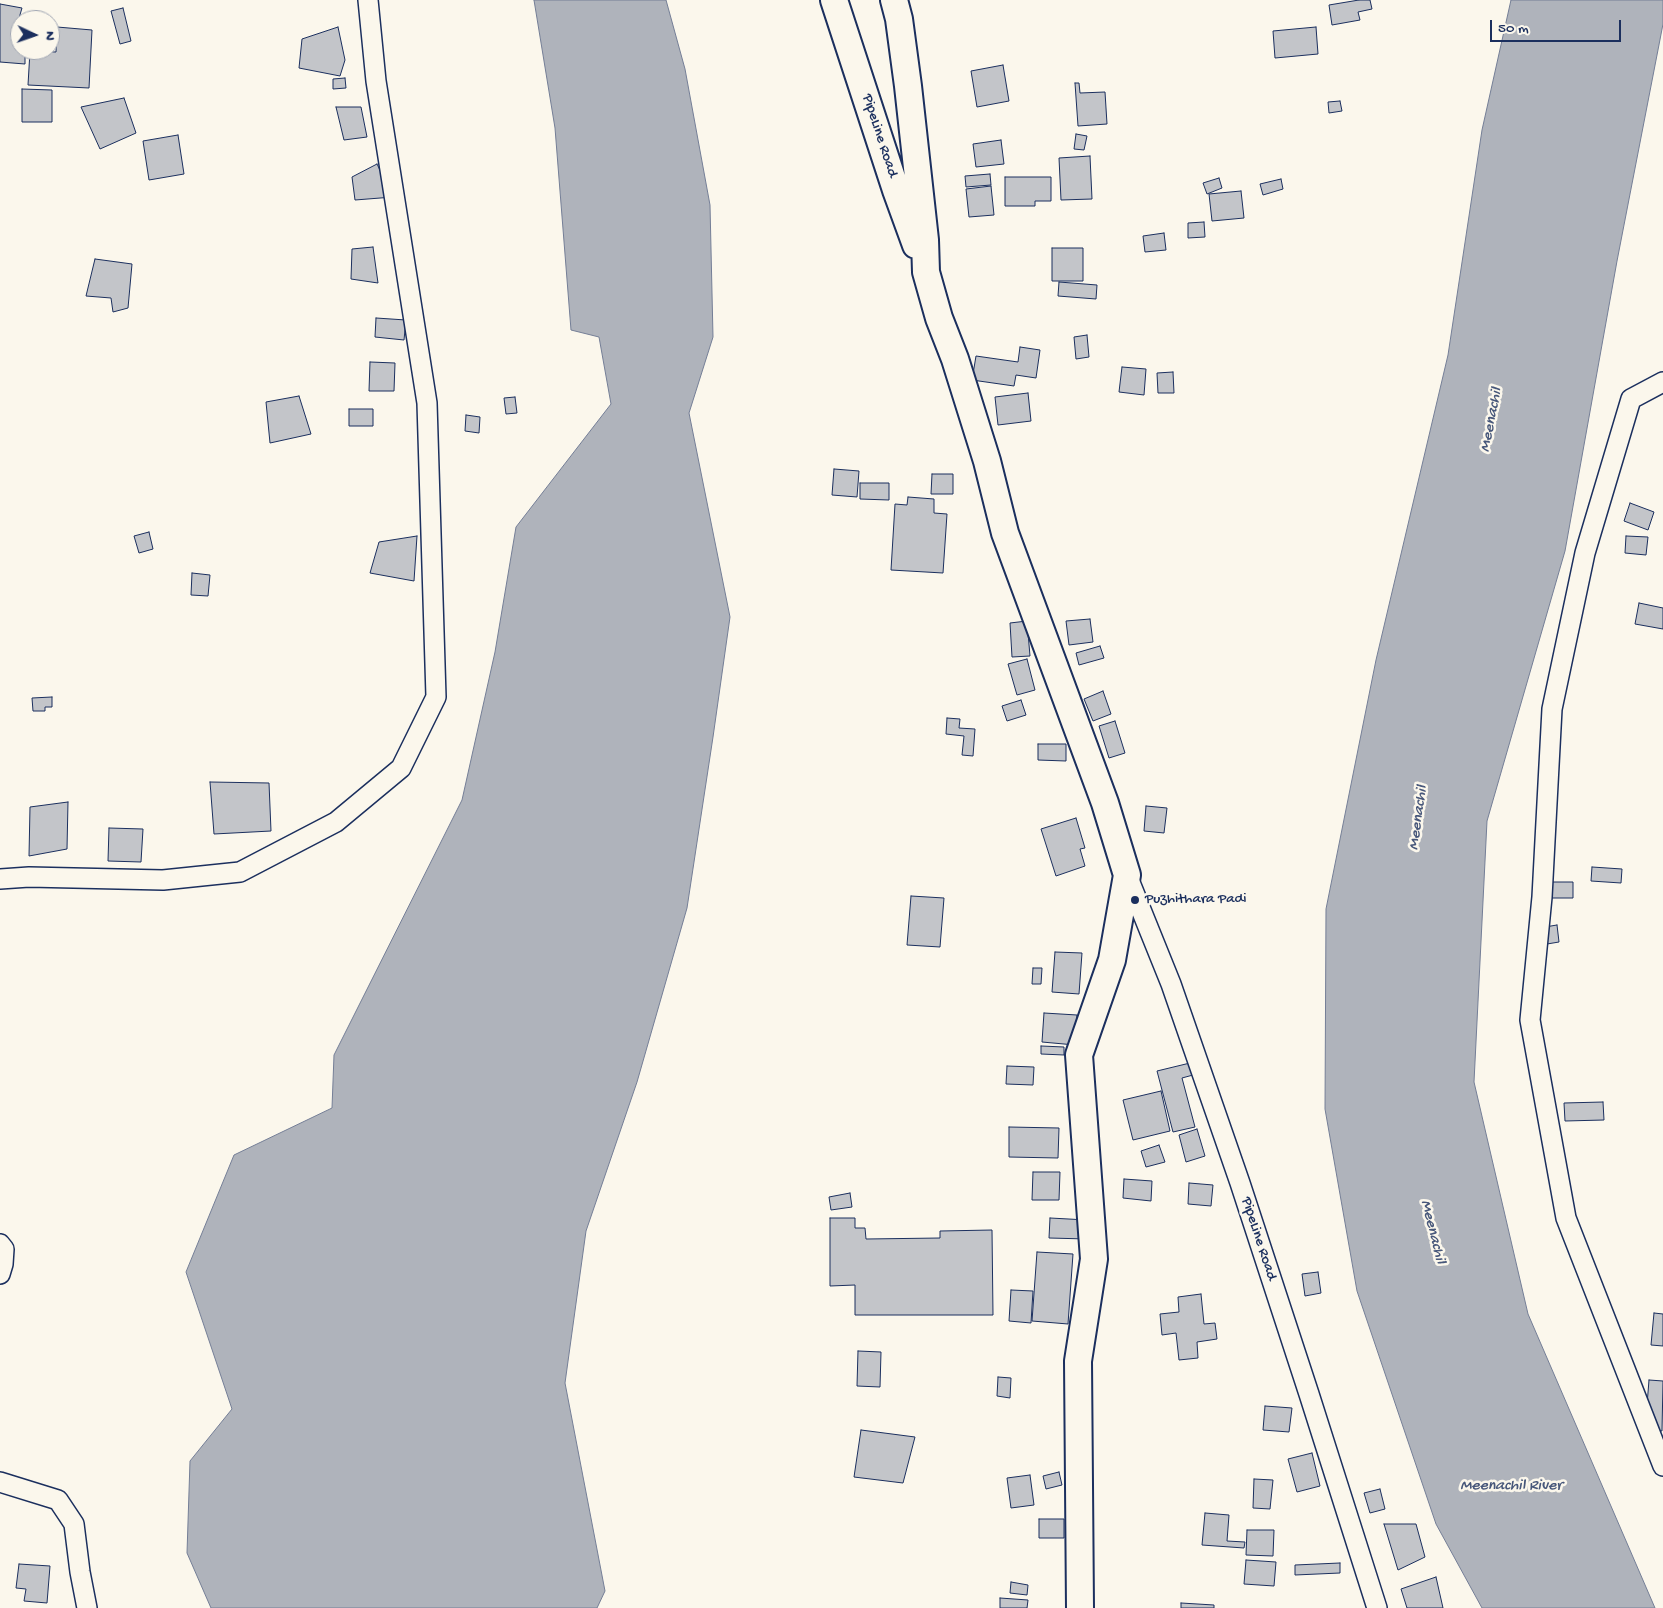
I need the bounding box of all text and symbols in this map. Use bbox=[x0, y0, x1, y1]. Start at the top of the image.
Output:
north arrow bbox=[10, 10, 60, 60]
scale bar bbox=[1493, 10, 1624, 42]
text: 50 m bbox=[1498, 20, 1529, 38]
text: N bbox=[41, 31, 58, 41]
street label: PipeLine Road bbox=[857, 92, 901, 180]
water label: Meenachil bbox=[1476, 386, 1508, 454]
water label: Meenachil bbox=[1405, 784, 1433, 852]
place label: Puzhithara Padi bbox=[1145, 891, 1247, 909]
marker: Puzhithara Padi bbox=[1129, 894, 1141, 906]
street label: PipeLine Road bbox=[1236, 1195, 1280, 1283]
water label: Meenachil bbox=[1415, 1198, 1449, 1266]
water label: Meenachil River bbox=[1460, 1477, 1562, 1497]

